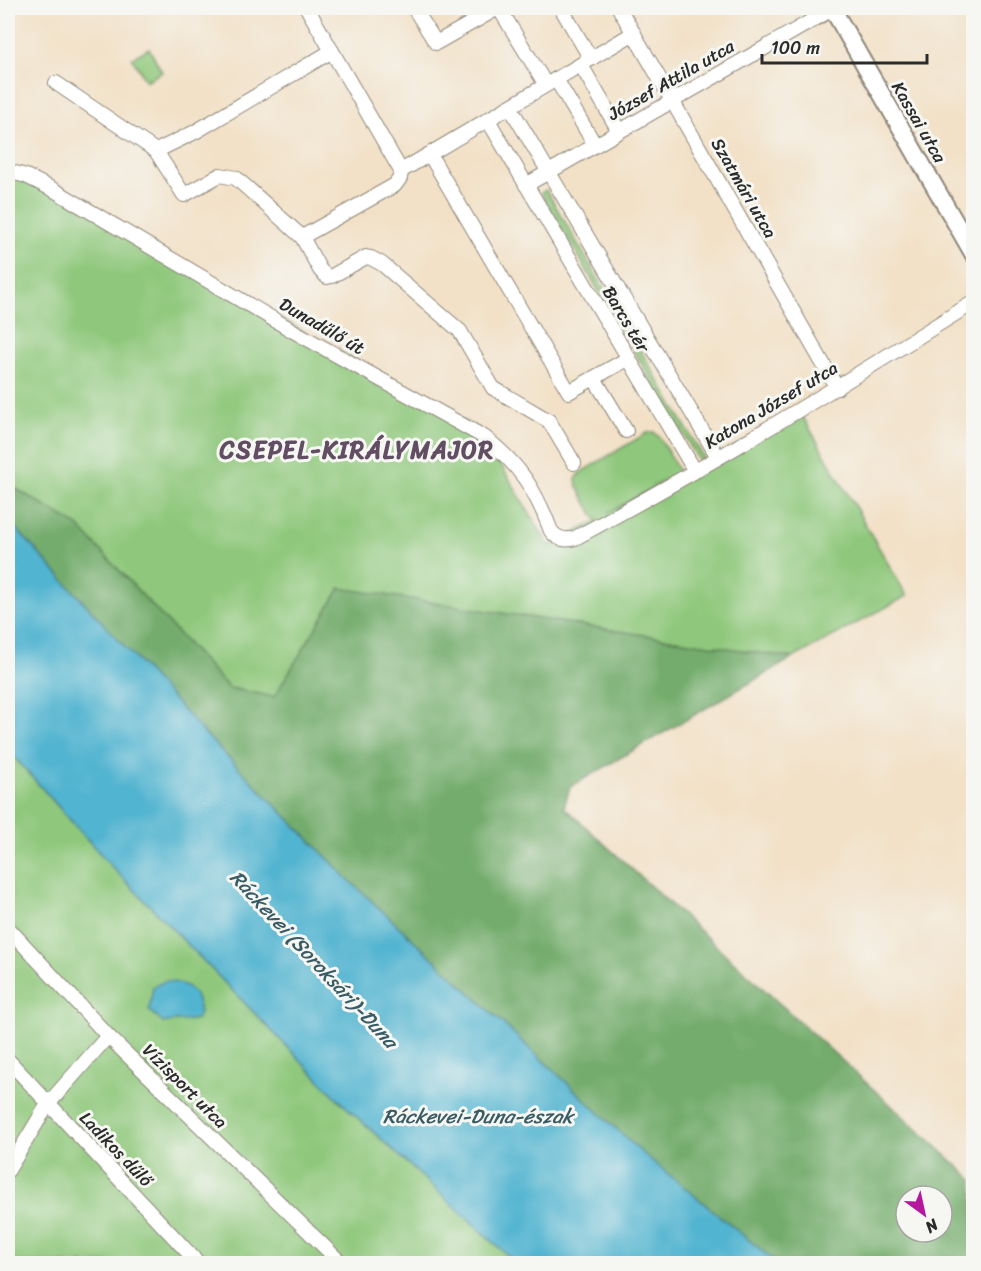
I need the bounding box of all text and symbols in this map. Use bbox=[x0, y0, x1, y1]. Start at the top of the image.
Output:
scale bar bbox=[762, 27, 927, 65]
street label: József Attila utca bbox=[601, 30, 741, 130]
text: 100 m bbox=[771, 32, 820, 64]
street label: Kassai utca bbox=[883, 75, 956, 170]
street label: Szatmári utca bbox=[702, 131, 786, 245]
street label: Barcs tér bbox=[593, 279, 659, 360]
street label: Dunadűlő út bbox=[273, 288, 371, 364]
street label: Katona József utca bbox=[698, 352, 844, 458]
district label: CSEPEL-KIRÁLYMAJOR bbox=[219, 429, 494, 471]
water label: Ráckevei (Soroksári)-Duna bbox=[221, 862, 408, 1059]
street label: Vízisport utca bbox=[134, 1035, 236, 1137]
water label: Ráckevei-Duna-észak bbox=[383, 1099, 575, 1134]
street label: Ladikos dűlő bbox=[71, 1103, 162, 1196]
north arrow bbox=[894, 1184, 954, 1244]
text: N bbox=[919, 1210, 945, 1242]

